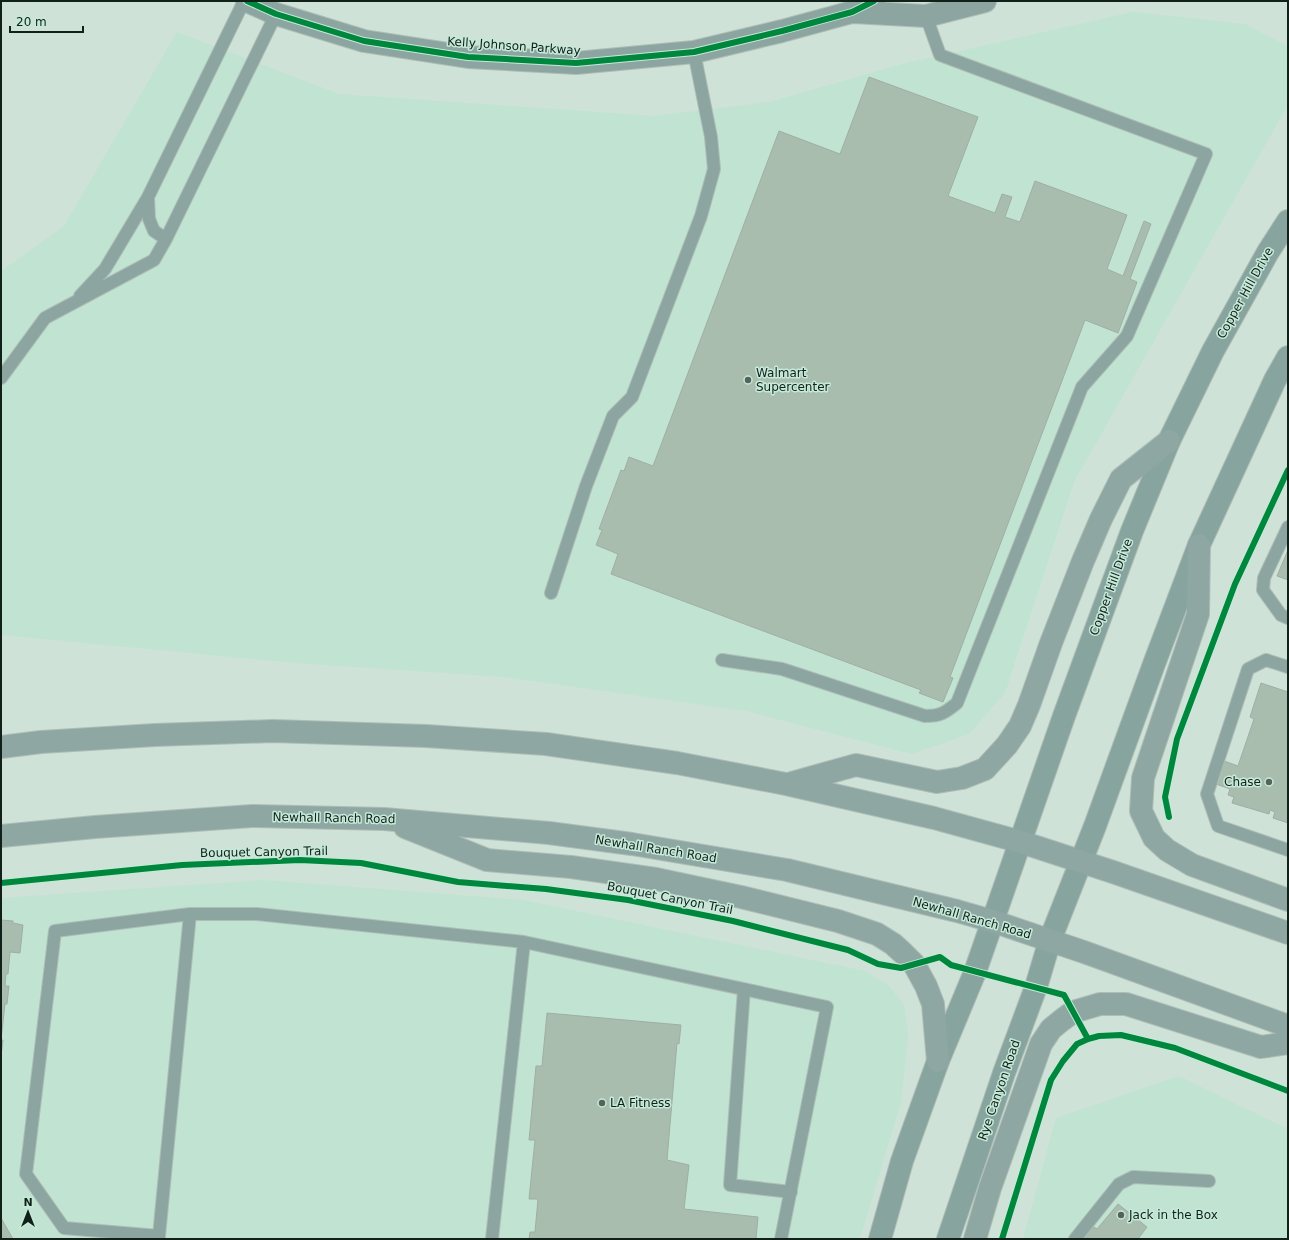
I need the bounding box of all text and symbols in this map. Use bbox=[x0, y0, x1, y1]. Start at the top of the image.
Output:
scale bar bbox=[10, 8, 83, 34]
text: 20 m bbox=[16, 15, 47, 29]
street label: Kelly Johnson Parkway bbox=[447, 34, 581, 58]
street label: Copper Hill Drive bbox=[1214, 245, 1276, 341]
place label: Walmart Supercenter bbox=[756, 366, 830, 394]
marker: Walmart Supercenter bbox=[743, 375, 753, 385]
street label: Copper Hill Drive bbox=[1087, 537, 1135, 637]
place label: Chase bbox=[1224, 775, 1261, 789]
marker: Chase bbox=[1264, 777, 1274, 787]
street label: Newhall Ranch Road bbox=[272, 810, 396, 826]
street label: Newhall Ranch Road bbox=[594, 832, 718, 866]
street label: Bouquet Canyon Trail bbox=[200, 844, 328, 860]
street label: Bouquet Canyon Trail bbox=[606, 879, 734, 917]
street label: Newhall Ranch Road bbox=[911, 894, 1033, 942]
street label: Rye Canyon Road bbox=[975, 1038, 1023, 1142]
place label: LA Fitness bbox=[610, 1096, 671, 1110]
marker: LA Fitness bbox=[597, 1098, 607, 1108]
north arrow bbox=[8, 1192, 48, 1232]
text: N bbox=[23, 1196, 33, 1209]
place label: Jack in the Box bbox=[1128, 1208, 1218, 1222]
marker: Jack in the Box bbox=[1116, 1210, 1126, 1220]

